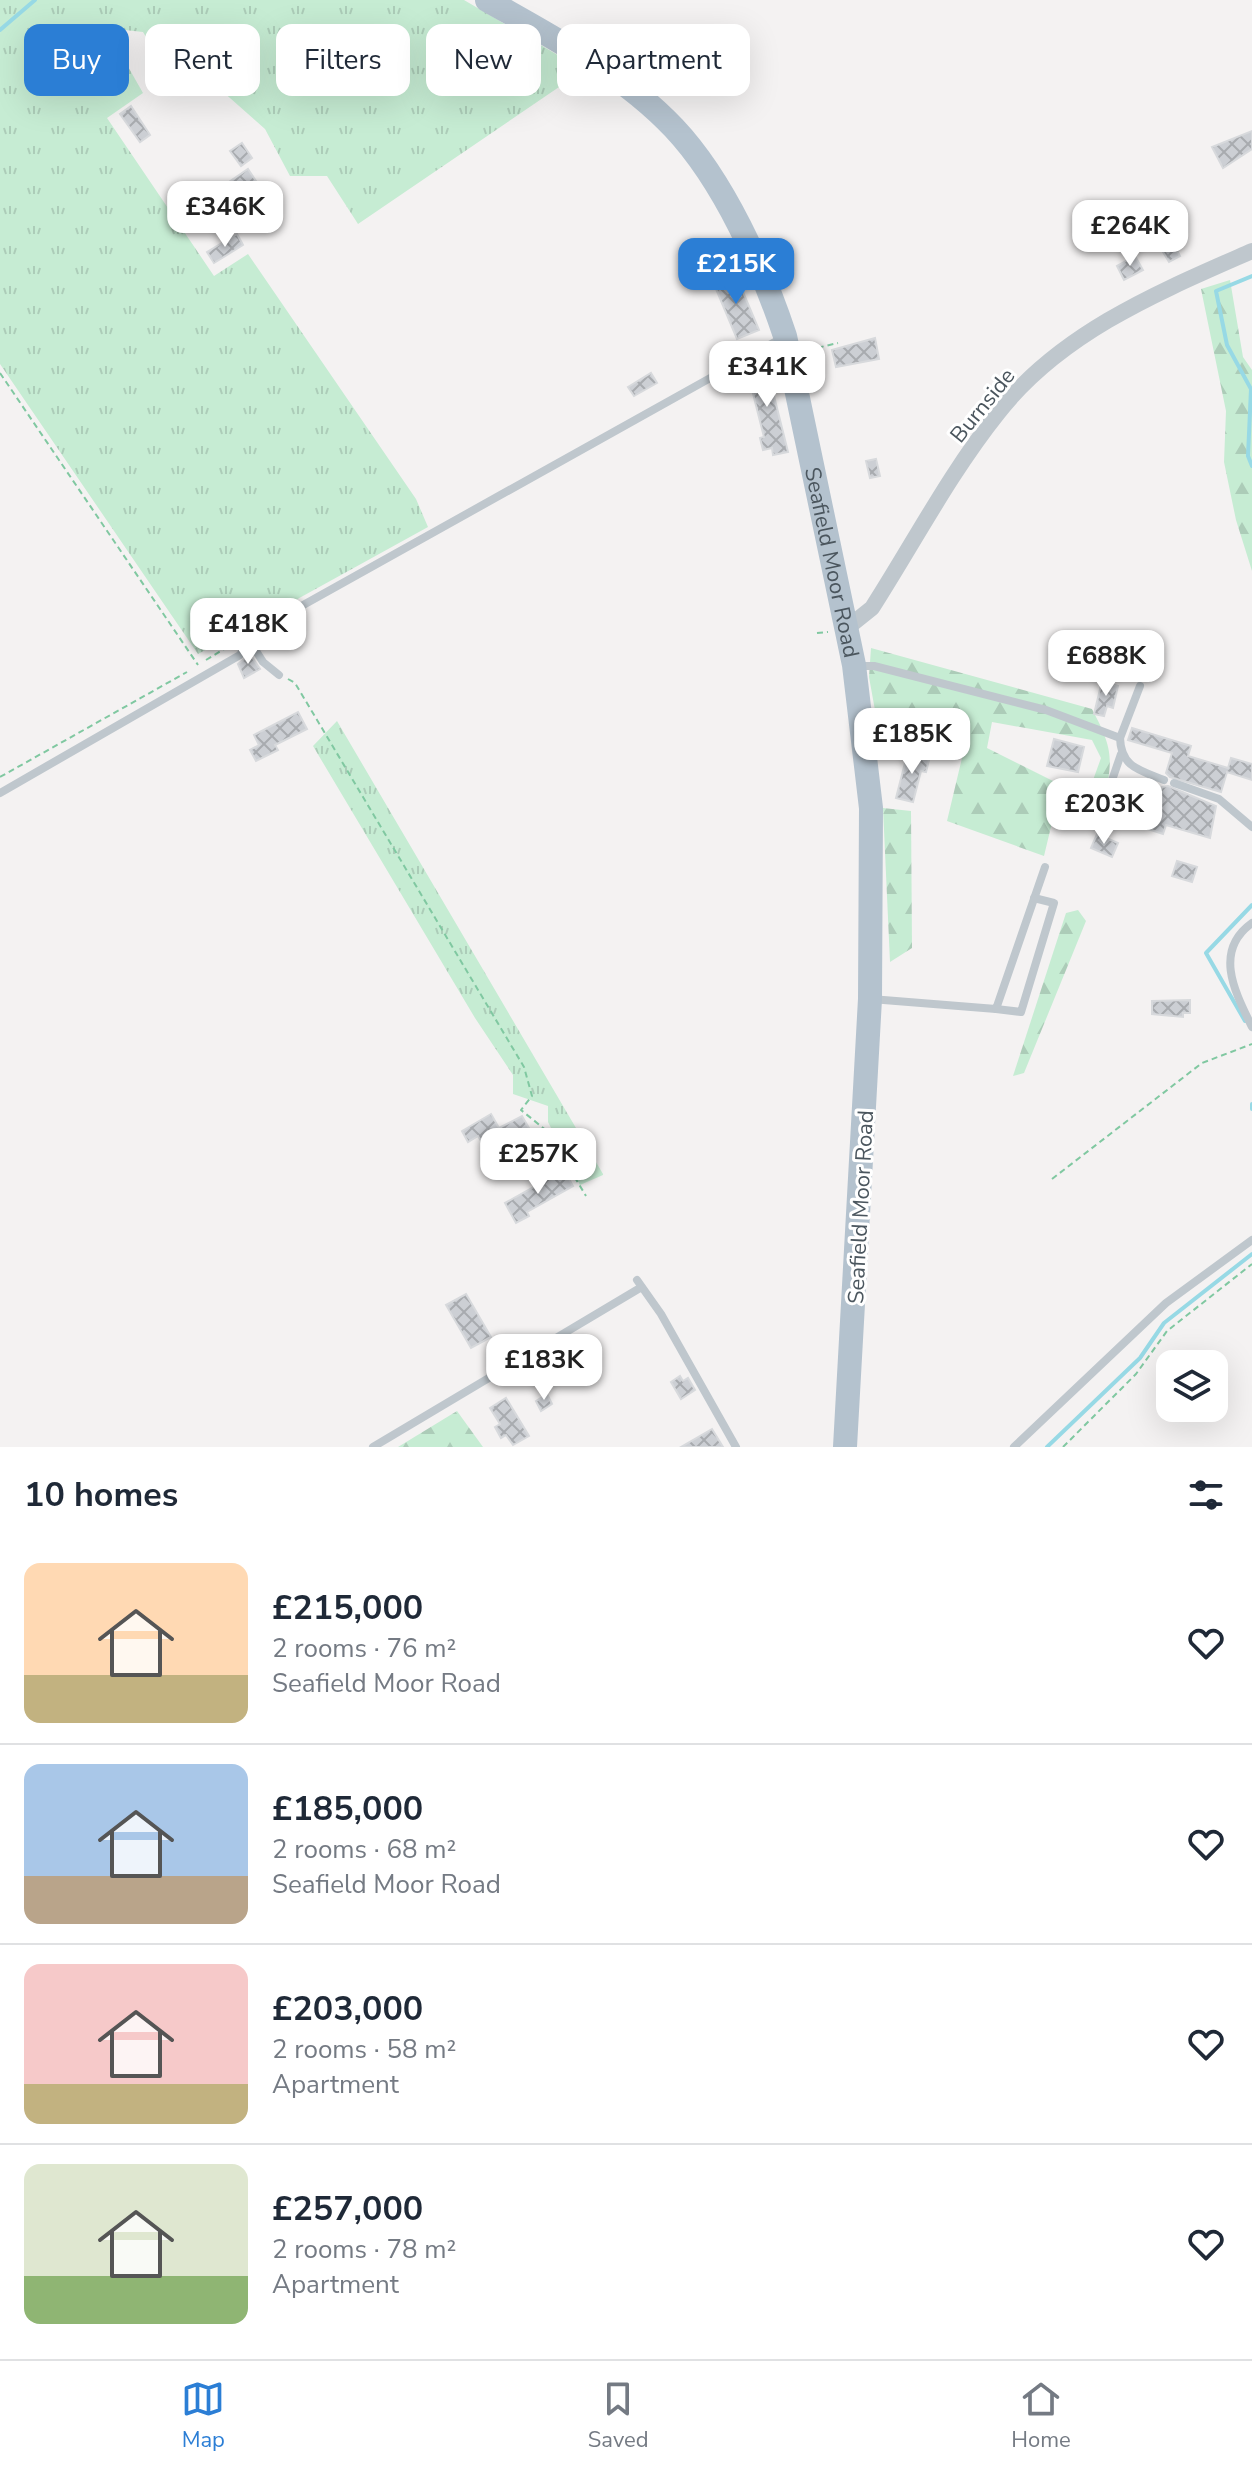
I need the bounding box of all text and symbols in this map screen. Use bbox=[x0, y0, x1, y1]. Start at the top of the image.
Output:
chip: Buy bbox=[24, 24, 129, 96]
chip: Rent bbox=[145, 24, 260, 96]
chip: Filters bbox=[276, 24, 410, 96]
chip: New bbox=[426, 24, 541, 96]
chip: Apartment bbox=[557, 24, 750, 96]
pin: £346K bbox=[169, 181, 281, 249]
text: £346K bbox=[185, 189, 265, 224]
pin: £264K bbox=[1074, 200, 1186, 268]
text: £264K bbox=[1090, 208, 1170, 243]
pin: £215K bbox=[680, 238, 792, 306]
text: £215K bbox=[696, 246, 776, 281]
pin: £341K bbox=[711, 341, 823, 409]
text: £341K bbox=[727, 349, 807, 384]
street label: Burnside bbox=[943, 362, 1022, 449]
street label: Seafield Moor Road bbox=[797, 464, 866, 660]
pin: £418K bbox=[192, 598, 304, 666]
text: £418K bbox=[208, 606, 288, 641]
pin: £688K bbox=[1050, 630, 1162, 698]
text: £688K bbox=[1066, 638, 1146, 673]
pin: £185K bbox=[856, 708, 968, 776]
text: £185K bbox=[872, 716, 952, 751]
pin: £203K bbox=[1048, 778, 1160, 846]
text: £203K bbox=[1064, 786, 1144, 821]
street label: Seafield Moor Road bbox=[841, 1110, 881, 1305]
pin: £257K bbox=[482, 1128, 594, 1196]
text: £257K bbox=[498, 1136, 578, 1171]
pin: £183K bbox=[488, 1334, 600, 1402]
text: £183K bbox=[504, 1342, 584, 1377]
map controls bbox=[1156, 1350, 1228, 1422]
button: layers bbox=[1156, 1350, 1228, 1422]
text: 10 homes bbox=[24, 1472, 178, 1518]
icon: filters bbox=[1184, 1473, 1228, 1517]
text: £215,000 bbox=[272, 1585, 423, 1631]
icon: home bbox=[88, 1595, 184, 1691]
icon: heart bbox=[1184, 1621, 1228, 1665]
text: 2 rooms · 76 m² bbox=[272, 1631, 456, 1666]
text: Seafield Moor Road bbox=[272, 1666, 501, 1701]
text: £185,000 bbox=[272, 1786, 423, 1832]
icon: home bbox=[88, 1796, 184, 1892]
icon: heart bbox=[1184, 1822, 1228, 1866]
text: 2 rooms · 68 m² bbox=[272, 1832, 456, 1867]
text: Seafield Moor Road bbox=[272, 1867, 501, 1902]
text: £203,000 bbox=[272, 1986, 423, 2032]
icon: home bbox=[88, 1996, 184, 2092]
icon: heart bbox=[1184, 2022, 1228, 2066]
text: 2 rooms · 58 m² bbox=[272, 2032, 456, 2067]
text: Apartment bbox=[272, 2067, 399, 2102]
text: £257,000 bbox=[272, 2186, 423, 2232]
icon: home bbox=[88, 2196, 184, 2292]
icon: heart bbox=[1184, 2222, 1228, 2266]
text: 2 rooms · 78 m² bbox=[272, 2232, 456, 2267]
text: Apartment bbox=[272, 2267, 399, 2302]
tab: Map bbox=[181, 2377, 225, 2455]
tab: Saved bbox=[588, 2377, 649, 2455]
tab: Home bbox=[1011, 2377, 1071, 2455]

